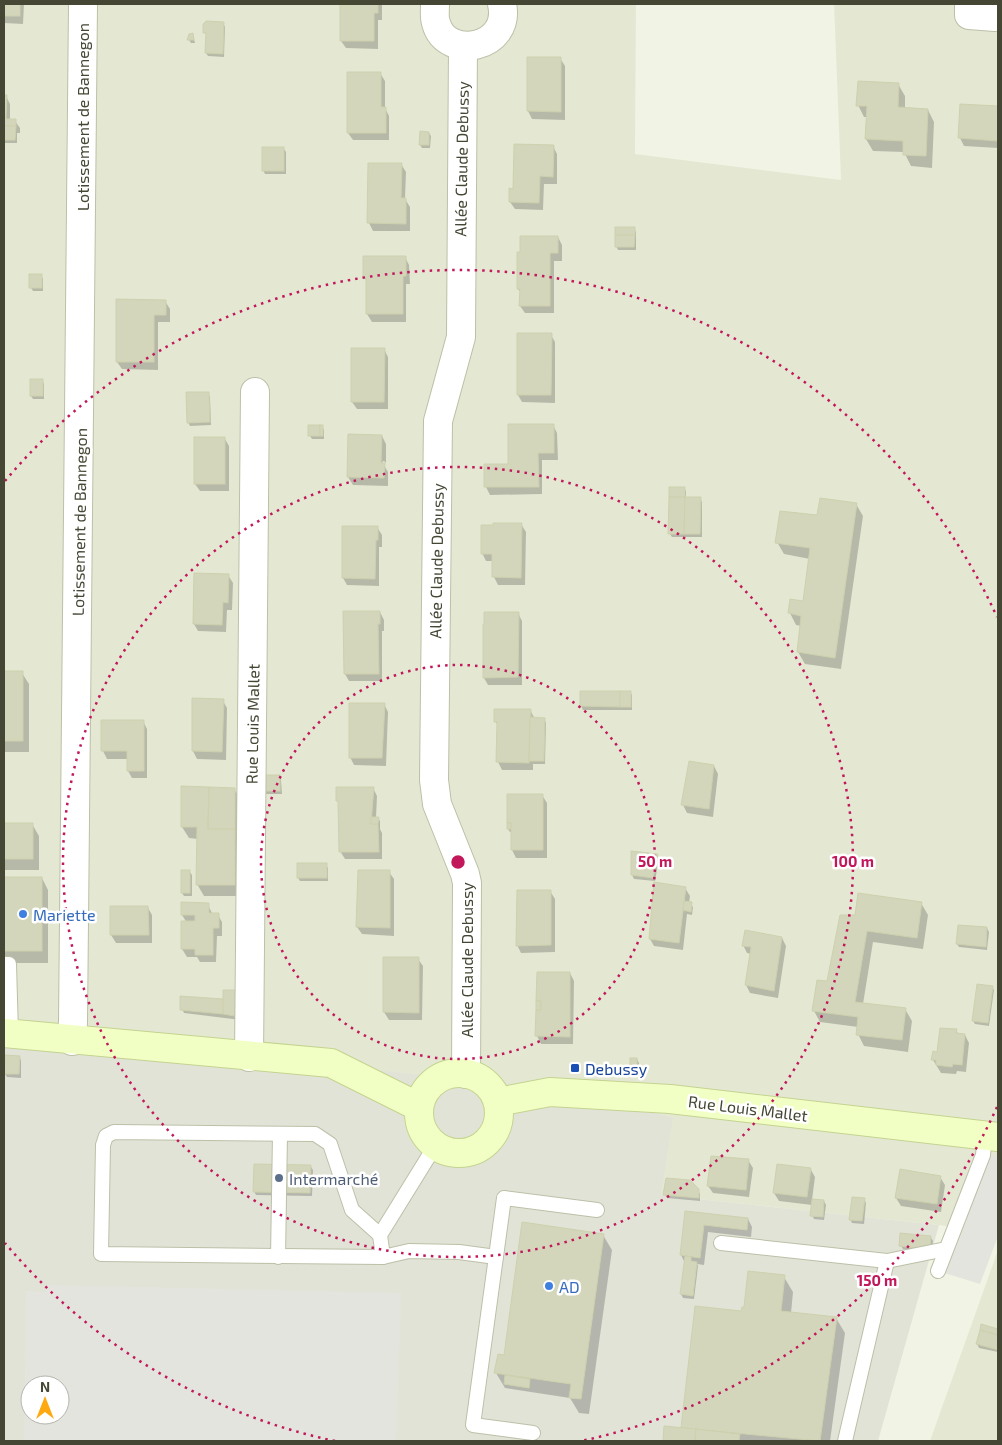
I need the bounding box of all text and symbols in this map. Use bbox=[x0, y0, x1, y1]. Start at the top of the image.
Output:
street label: Lotissement de Bannegon bbox=[73, 23, 92, 211]
street label: Allée Claude Debussy bbox=[450, 81, 472, 237]
street label: Lotissement de Bannegon bbox=[68, 428, 90, 616]
street label: Allée Claude Debussy bbox=[425, 483, 447, 639]
street label: Rue Louis Mallet bbox=[241, 664, 263, 784]
text: 50 m bbox=[638, 852, 672, 870]
text: 100 m bbox=[832, 852, 874, 870]
centre of rings bbox=[449, 853, 467, 871]
street label: Allée Claude Debussy bbox=[457, 882, 476, 1038]
place label: Mariette bbox=[33, 905, 96, 924]
marker: Mariette bbox=[17, 908, 29, 920]
place label: Debussy bbox=[585, 1059, 648, 1078]
marker: Debussy bbox=[569, 1062, 581, 1074]
street label: Rue Louis Mallet bbox=[687, 1091, 809, 1125]
place label: Intermarché bbox=[289, 1169, 378, 1188]
marker: Intermarché bbox=[273, 1172, 285, 1184]
text: 150 m bbox=[857, 1271, 897, 1289]
place label: AD bbox=[559, 1277, 580, 1296]
marker: AD bbox=[543, 1280, 555, 1292]
north arrow bbox=[20, 1375, 70, 1425]
text: N bbox=[40, 1378, 50, 1395]

